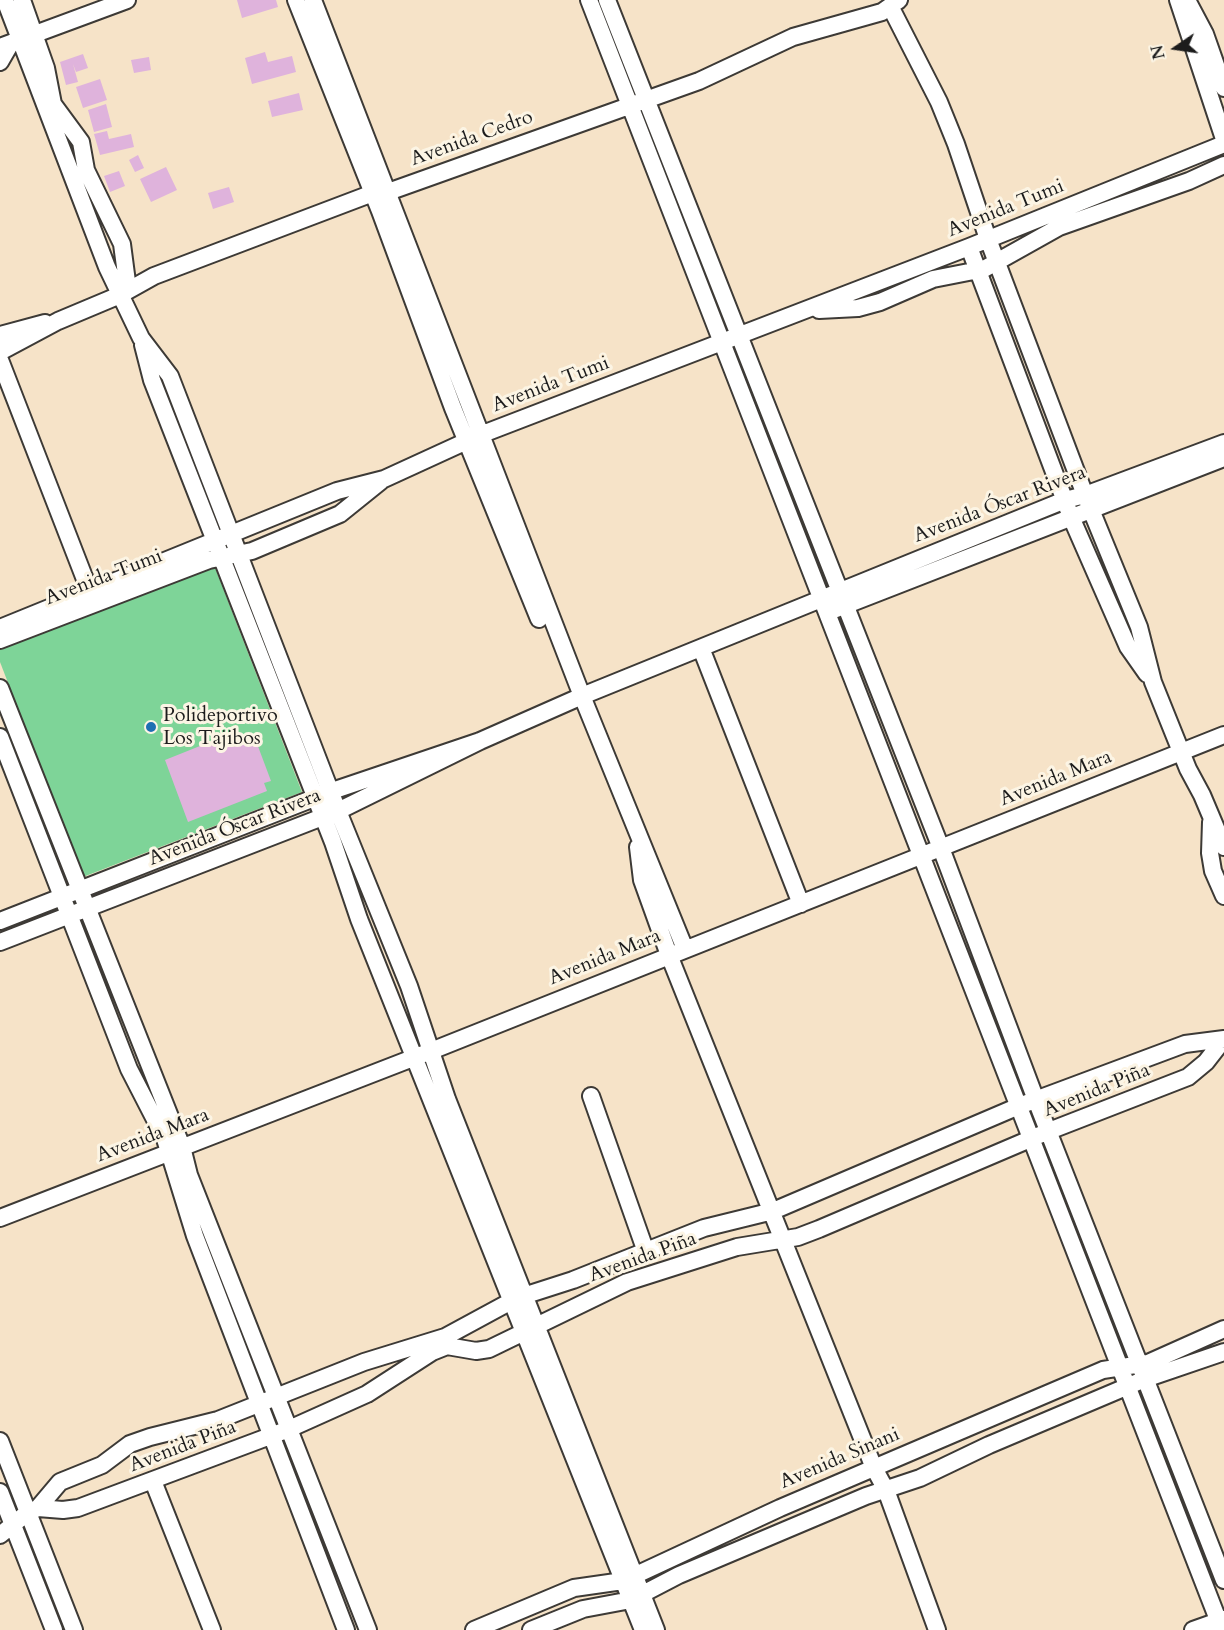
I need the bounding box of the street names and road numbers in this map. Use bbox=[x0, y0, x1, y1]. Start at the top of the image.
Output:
street label: Avenida Cedro bbox=[408, 106, 536, 172]
street label: Avenida Tumi bbox=[944, 175, 1068, 243]
street label: Avenida Tumi bbox=[489, 352, 613, 418]
street label: Avenida Óscar Rivera bbox=[911, 461, 1089, 549]
street label: Avenida Tumi bbox=[42, 545, 166, 611]
street label: Avenida Mara bbox=[997, 746, 1115, 812]
street label: Avenida Óscar Rivera bbox=[146, 784, 324, 872]
street label: Avenida Mara bbox=[546, 925, 664, 991]
street label: Avenida Piña bbox=[1040, 1059, 1154, 1123]
street label: Avenida Mara bbox=[93, 1104, 213, 1168]
street label: Avenida Piña bbox=[586, 1227, 700, 1289]
street label: Avenida Piña bbox=[126, 1416, 240, 1478]
street label: Avenida Sinani bbox=[777, 1423, 903, 1495]

